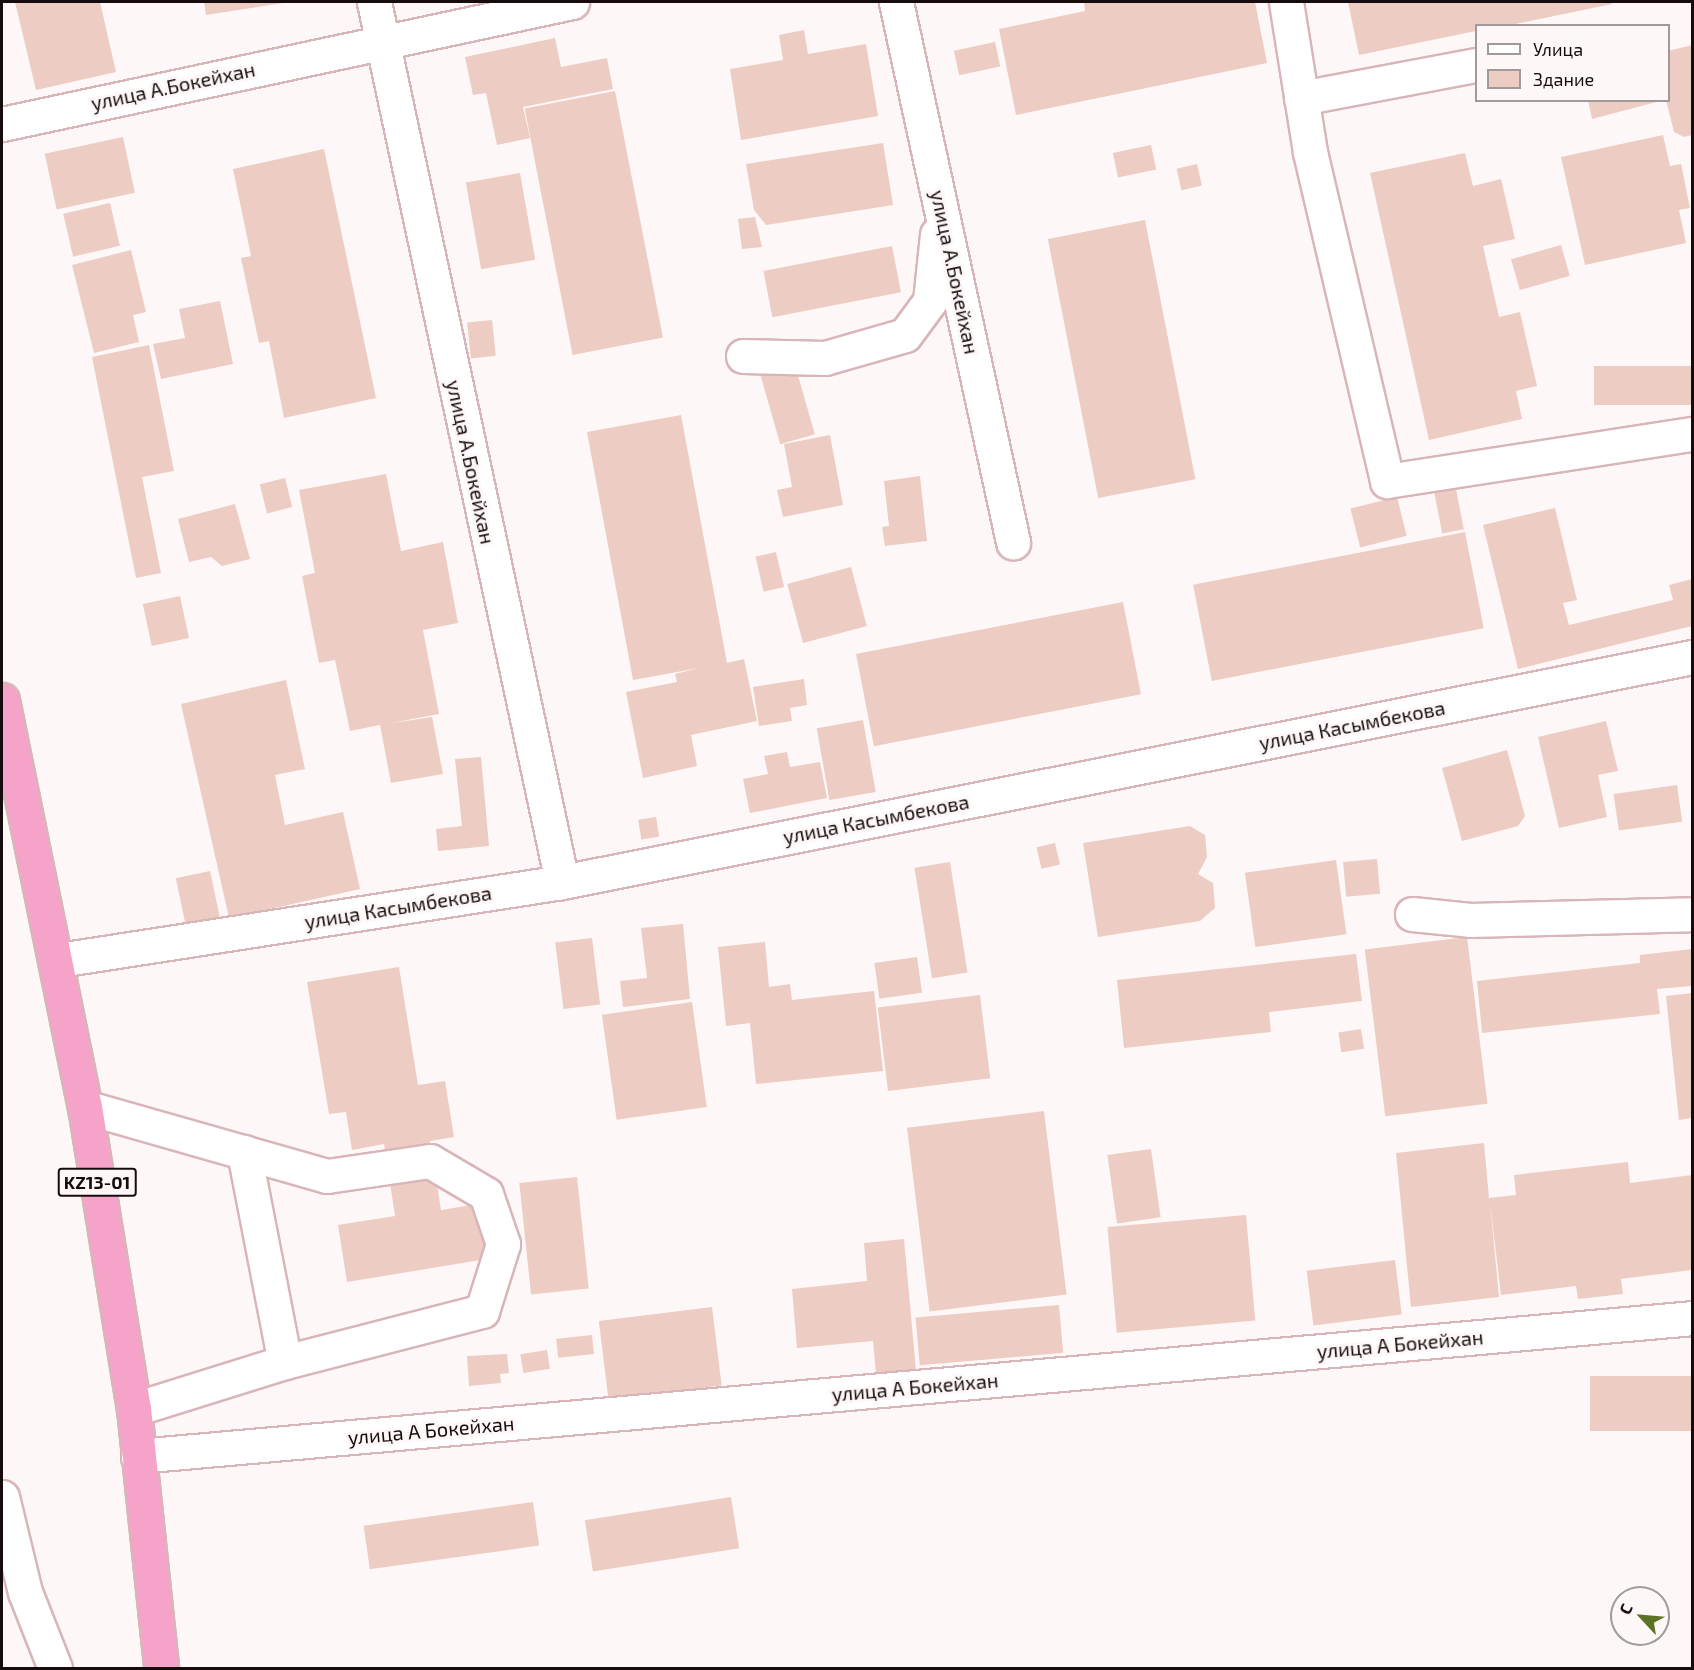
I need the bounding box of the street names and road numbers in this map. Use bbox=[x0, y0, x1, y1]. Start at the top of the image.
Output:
street label: улица А.Бокейхан bbox=[89, 57, 257, 115]
street label: улица А.Бокейхан bbox=[926, 188, 984, 356]
street label: улица А.Бокейхан bbox=[442, 378, 500, 546]
street label: улица Касымбекова bbox=[1257, 695, 1447, 755]
street label: улица Касымбекова bbox=[781, 789, 971, 849]
street label: улица Касымбекова bbox=[303, 880, 493, 934]
road number: KZ13-01 bbox=[57, 1167, 138, 1197]
street label: улица А Бокейхан bbox=[1316, 1325, 1484, 1363]
street label: улица А Бокейхан bbox=[831, 1368, 999, 1406]
street label: улица А Бокейхан bbox=[347, 1411, 515, 1449]

